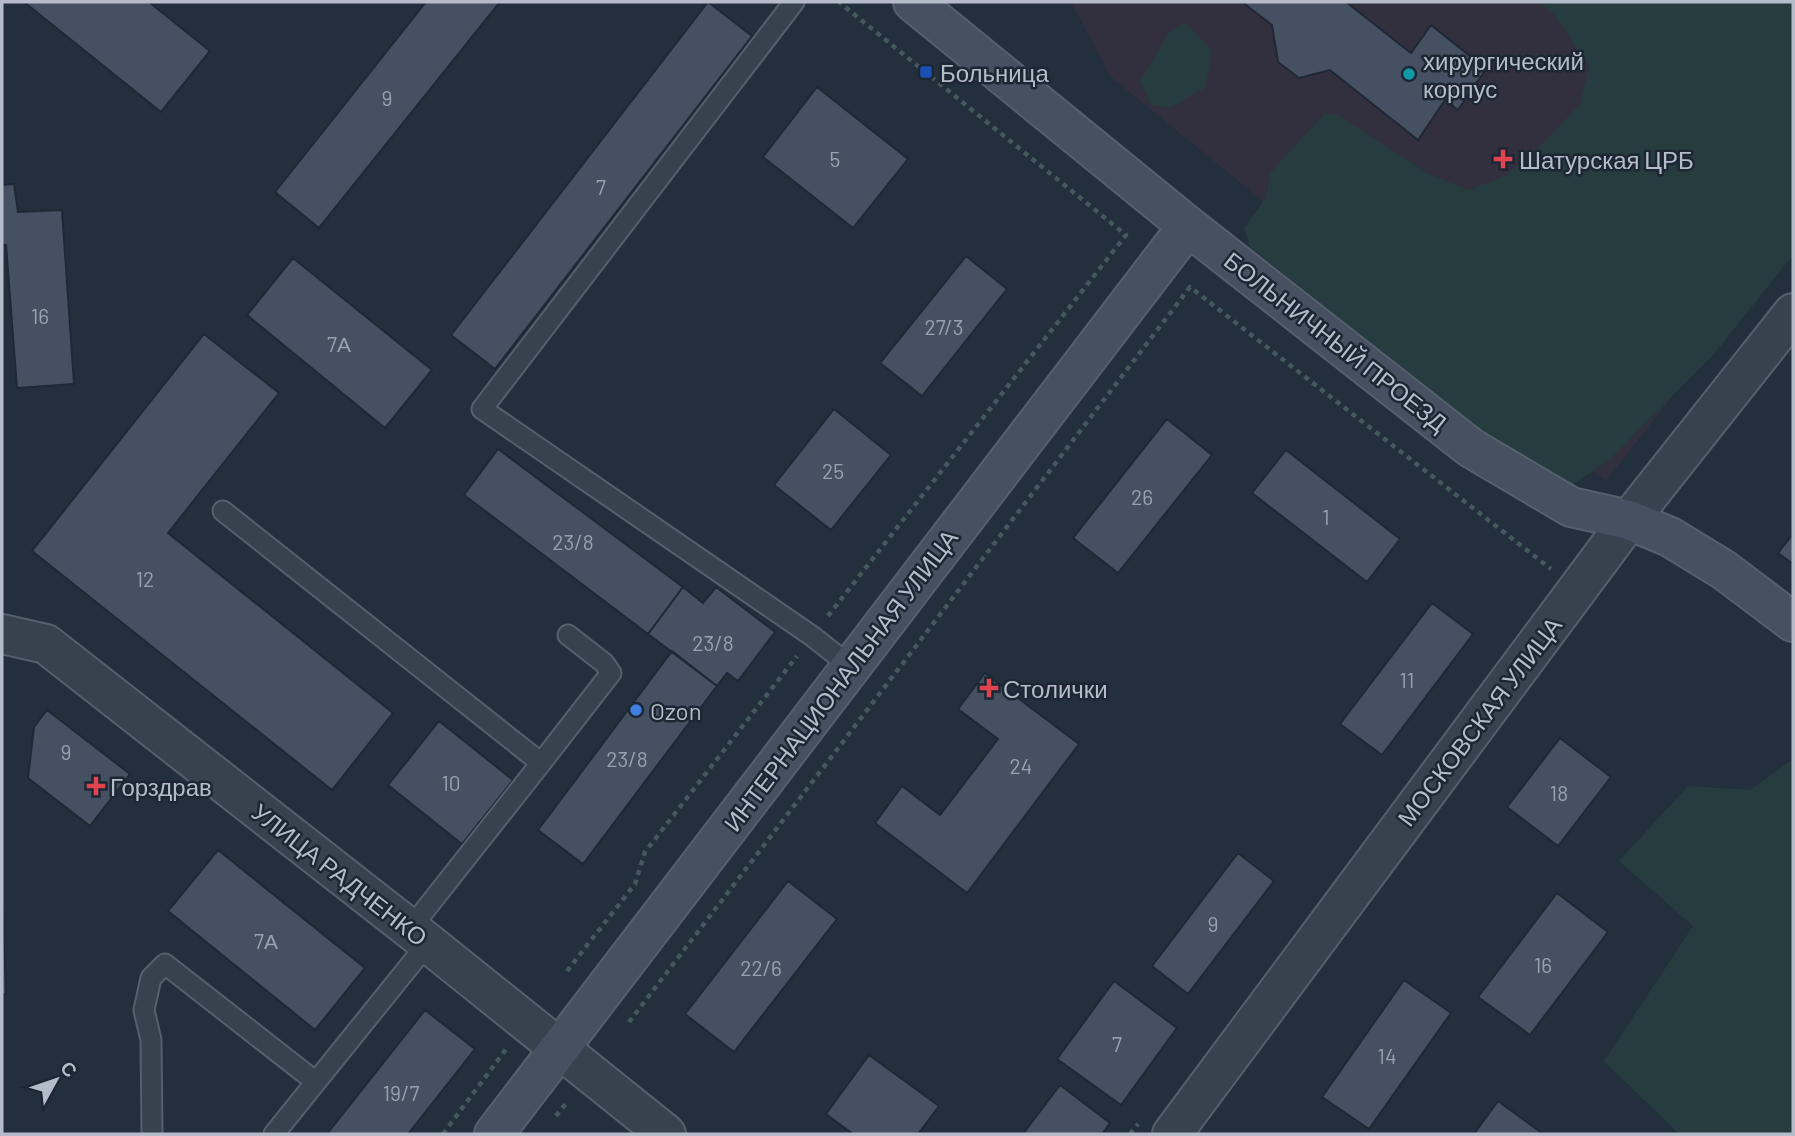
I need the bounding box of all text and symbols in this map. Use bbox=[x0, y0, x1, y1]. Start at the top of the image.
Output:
place label: хирургический корпус bbox=[1423, 46, 1584, 103]
place label: Больница bbox=[940, 58, 1049, 87]
marker: Больница bbox=[918, 64, 934, 80]
marker: хирургический корпус bbox=[1401, 66, 1417, 82]
house number: 9 bbox=[382, 85, 392, 110]
place label: Шатурская ЦРБ bbox=[1519, 145, 1694, 174]
house number: 5 bbox=[830, 146, 840, 171]
marker: Шатурская ЦРБ bbox=[1493, 149, 1513, 169]
house number: 7 bbox=[596, 174, 606, 199]
street label: БОЛЬНИЧНЫЙ ПРОЕЗД bbox=[1219, 245, 1453, 437]
house number: 16 bbox=[31, 303, 49, 328]
house number: 27/3 bbox=[924, 314, 964, 339]
house number: 7А bbox=[327, 331, 351, 356]
house number: 25 bbox=[822, 458, 844, 483]
house number: 26 bbox=[1131, 484, 1153, 509]
house number: 1 bbox=[1322, 504, 1330, 529]
street label: ИНТЕРНАЦИОНАЛЬНАЯ УЛИЦА bbox=[717, 523, 963, 837]
house number: 23/8 bbox=[552, 529, 594, 554]
house number: 12 bbox=[136, 566, 154, 591]
street label: МОСКОВСКАЯ УЛИЦА bbox=[1391, 611, 1567, 831]
house number: 23/8 bbox=[692, 630, 734, 655]
house number: 11 bbox=[1400, 667, 1414, 692]
place label: Столички bbox=[1003, 674, 1108, 703]
marker: Столички bbox=[981, 680, 997, 696]
place label: Ozon bbox=[650, 696, 702, 725]
marker: Ozon bbox=[628, 702, 644, 718]
house number: 9 bbox=[61, 739, 71, 764]
house number: 23/8 bbox=[606, 746, 648, 771]
house number: 24 bbox=[1010, 753, 1032, 778]
house number: 10 bbox=[441, 770, 461, 795]
place label: Горздрав bbox=[110, 772, 212, 801]
marker: Горздрав bbox=[88, 778, 104, 794]
house number: 18 bbox=[1550, 780, 1568, 805]
street label: УЛИЦА РАДЧЕНКО bbox=[247, 797, 433, 951]
house number: 9 bbox=[1208, 911, 1218, 936]
house number: 7А bbox=[254, 928, 278, 953]
house number: 16 bbox=[1534, 952, 1552, 977]
house number: 22/6 bbox=[740, 955, 782, 980]
house number: 7 bbox=[1112, 1031, 1122, 1056]
house number: 14 bbox=[1378, 1043, 1396, 1068]
north arrow bbox=[21, 1045, 91, 1115]
text: С bbox=[56, 1056, 83, 1082]
house number: 19/7 bbox=[383, 1080, 419, 1105]

